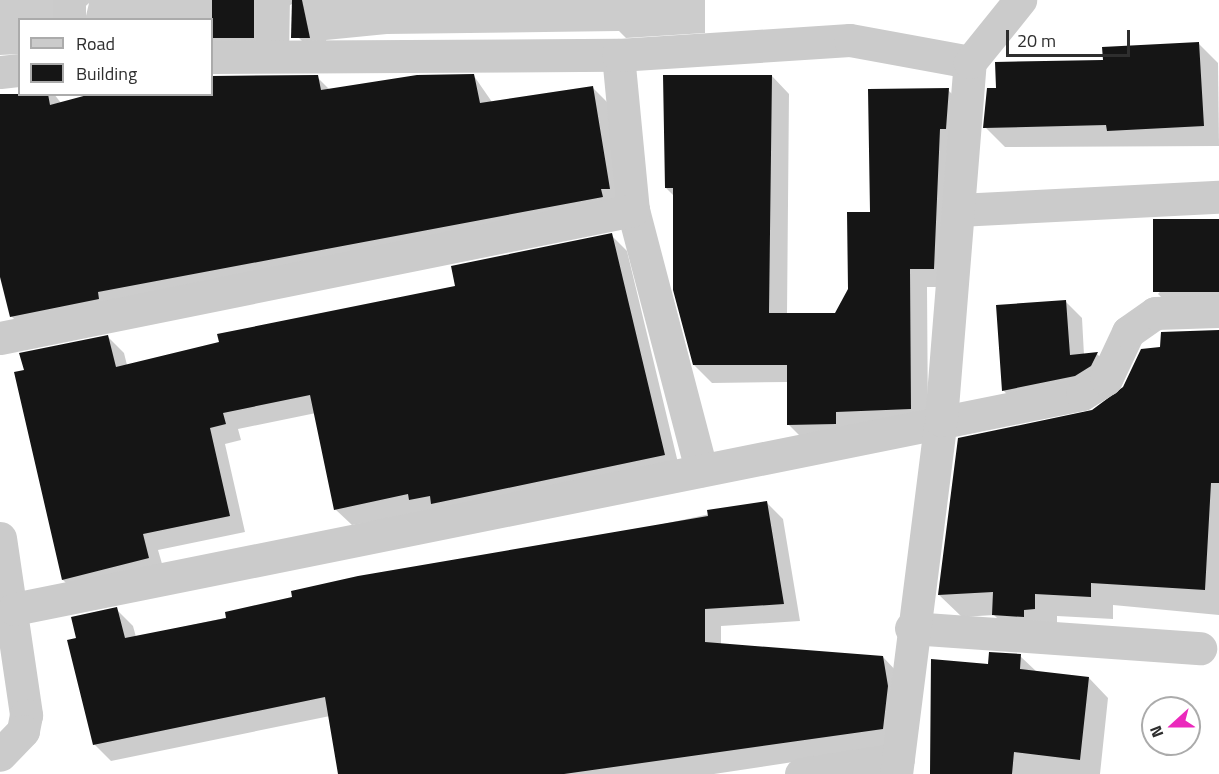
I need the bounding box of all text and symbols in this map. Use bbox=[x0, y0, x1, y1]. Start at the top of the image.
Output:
legend bbox=[18, 18, 213, 96]
scale bar bbox=[1009, 18, 1134, 56]
text: 20 m bbox=[1017, 27, 1056, 54]
text: Road bbox=[76, 30, 115, 57]
text: Building bbox=[76, 60, 137, 87]
north arrow bbox=[1141, 696, 1201, 756]
text: N bbox=[1143, 722, 1169, 741]

